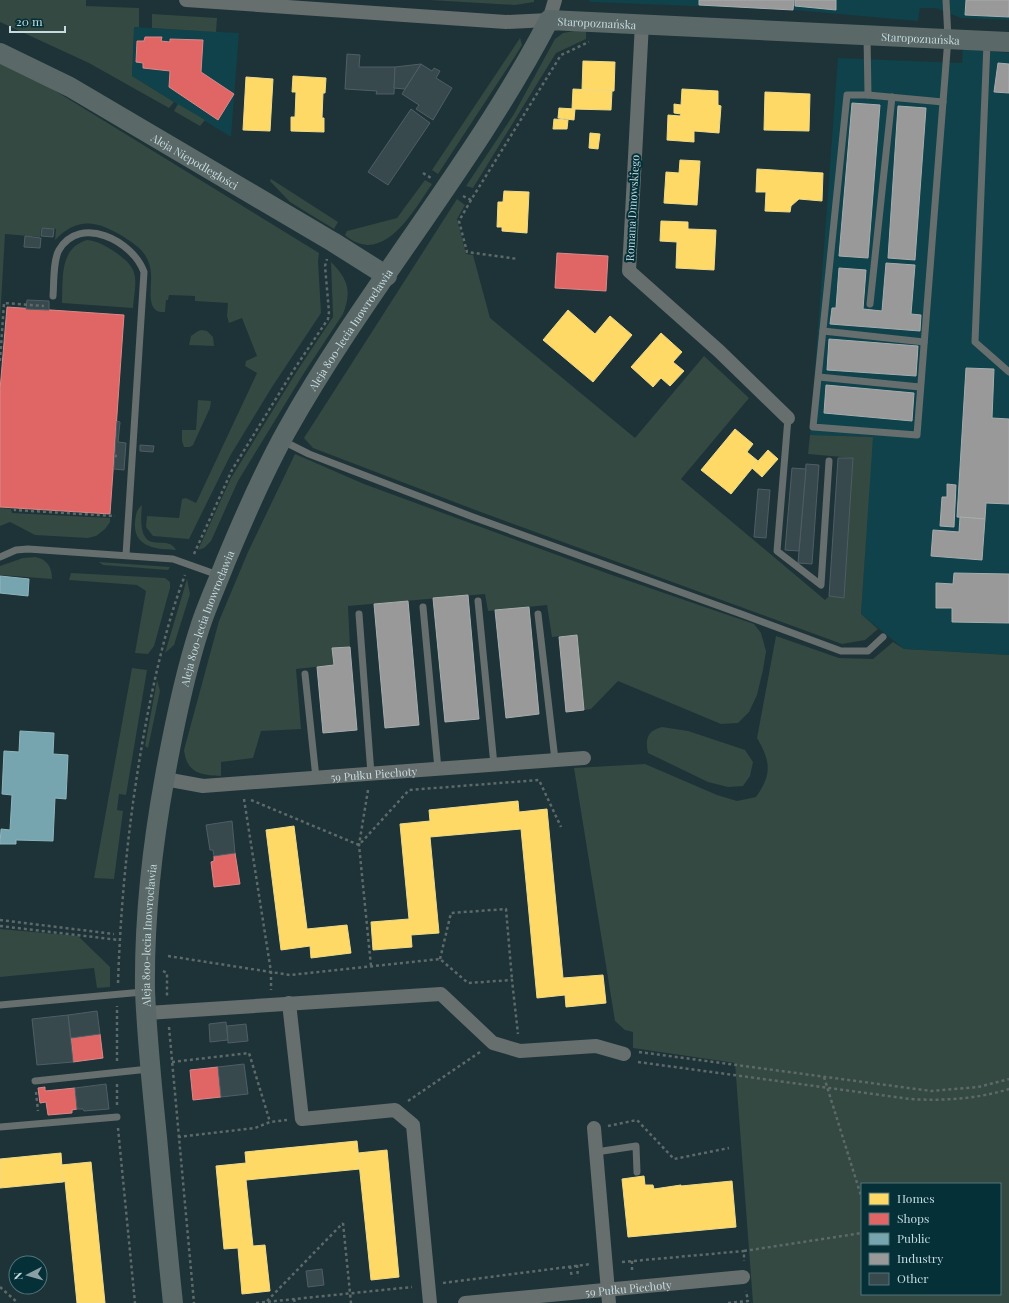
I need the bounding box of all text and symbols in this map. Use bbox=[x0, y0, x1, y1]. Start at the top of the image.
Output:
scale bar bbox=[10, 8, 65, 34]
text: 20 m bbox=[16, 13, 43, 29]
street label: Staropoznańska bbox=[557, 13, 637, 32]
street label: Staropoznańska bbox=[881, 28, 961, 47]
street label: Aleja Niepodległości bbox=[148, 129, 241, 192]
street label: Romana Dmowskiego bbox=[622, 154, 642, 262]
street label: Aleja 800-lecia Inowrocławia bbox=[304, 265, 396, 394]
street label: Aleja 800-lecia Inowrocławia bbox=[176, 547, 237, 689]
street label: 59 Pułku Piechoty bbox=[330, 763, 418, 784]
street label: Aleja 800-lecia Inowrocławia bbox=[137, 863, 159, 1008]
legend bbox=[861, 1183, 1001, 1295]
text: Homes bbox=[897, 1190, 935, 1206]
text: Shops bbox=[897, 1210, 929, 1226]
text: Public bbox=[897, 1230, 931, 1246]
text: Industry bbox=[897, 1250, 943, 1266]
north arrow bbox=[8, 1255, 48, 1295]
text: Other bbox=[897, 1270, 929, 1286]
text: N bbox=[10, 1271, 25, 1281]
street label: 59 Pułku Piechoty bbox=[584, 1276, 673, 1299]

